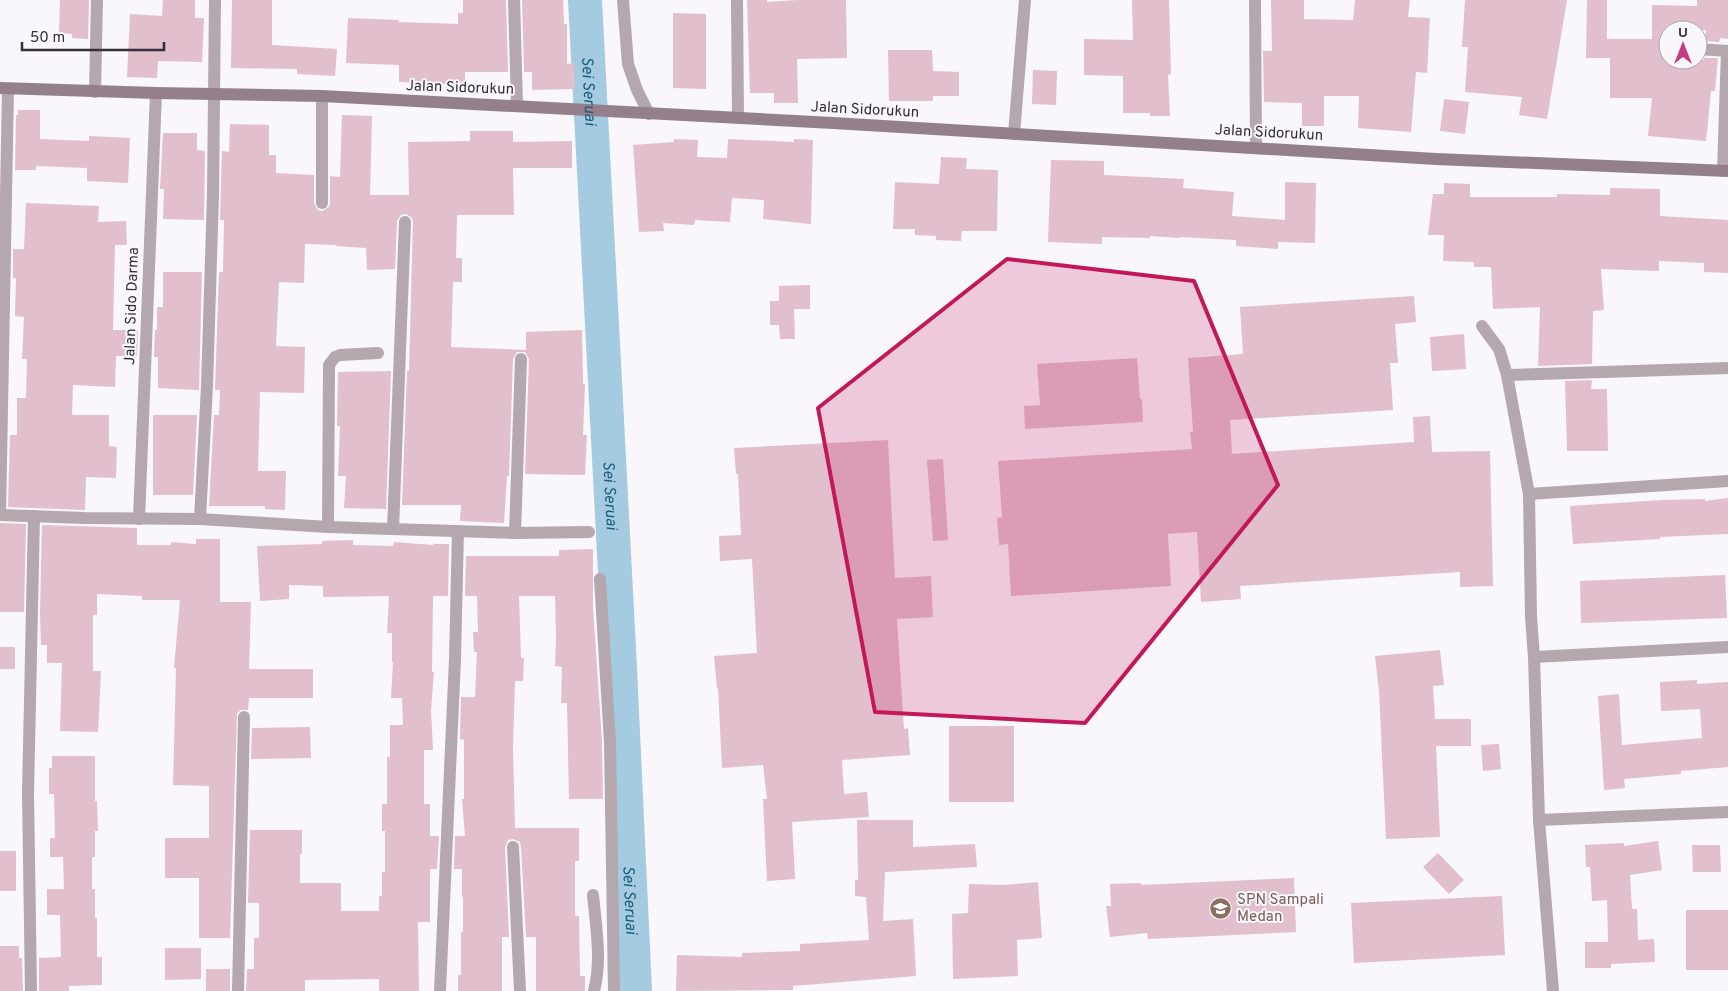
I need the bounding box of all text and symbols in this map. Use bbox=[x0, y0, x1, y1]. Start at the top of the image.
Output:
scale bar bbox=[22, 20, 165, 52]
north arrow bbox=[1658, 20, 1708, 70]
text: U bbox=[1678, 25, 1688, 42]
text: 50 m bbox=[30, 29, 65, 48]
water label: Sei Seruai bbox=[576, 56, 600, 127]
street label: Jalan Sidorukun bbox=[405, 77, 514, 100]
street label: Jalan Sidorukun bbox=[810, 98, 920, 123]
street label: Jalan Sidorukun bbox=[1214, 121, 1324, 146]
street label: Jalan Sido Darma bbox=[121, 247, 144, 365]
water label: Sei Seruai bbox=[597, 461, 621, 531]
water label: Sei Seruai bbox=[617, 865, 640, 936]
place label: SPN Sampali Medan bbox=[1237, 891, 1324, 927]
school or university icon: SPN Sampali Medan bbox=[1209, 896, 1233, 920]

